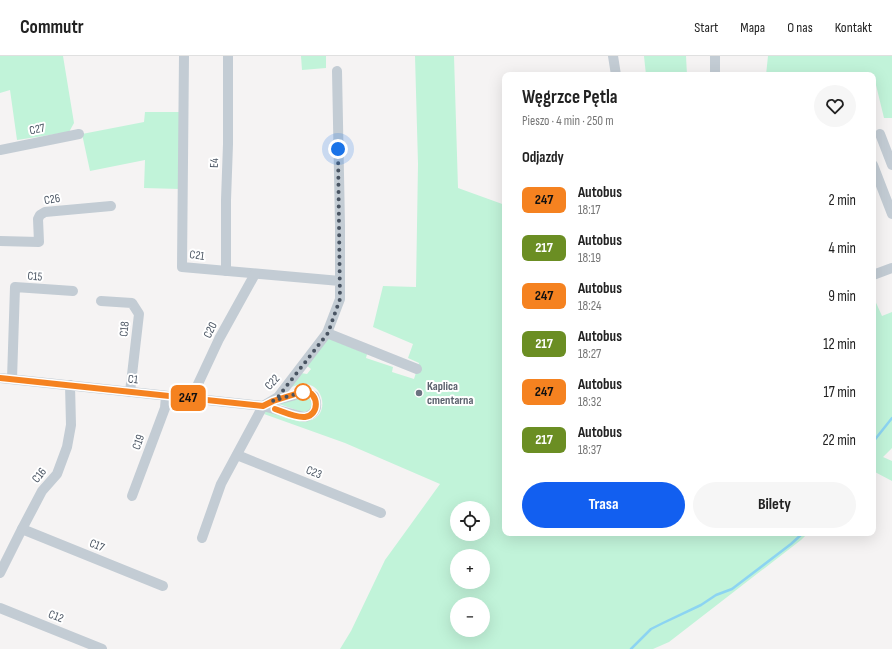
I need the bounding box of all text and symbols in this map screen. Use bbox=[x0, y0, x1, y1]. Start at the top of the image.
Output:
text: Commutr bbox=[20, 16, 84, 39]
text: Start bbox=[694, 19, 718, 36]
text: Mapa bbox=[740, 19, 765, 36]
text: O nas bbox=[787, 19, 813, 36]
text: Kontakt bbox=[835, 19, 872, 36]
button: heart bbox=[814, 85, 856, 127]
text: Węgrzce Pętla bbox=[522, 86, 618, 109]
text: Pieszo · 4 min · 250 m bbox=[522, 113, 614, 129]
street label: C27 bbox=[28, 120, 47, 138]
your location bbox=[328, 139, 348, 159]
text: Odjazdy bbox=[522, 148, 564, 167]
street label: E4 bbox=[207, 158, 222, 168]
text: Autobus bbox=[578, 183, 622, 202]
street label: C26 bbox=[43, 191, 61, 208]
text: 247 bbox=[535, 191, 553, 208]
text: 2 min bbox=[829, 191, 856, 210]
text: 18:17 bbox=[578, 202, 600, 218]
text: Autobus bbox=[578, 231, 622, 250]
text: 217 bbox=[535, 239, 553, 256]
text: 4 min bbox=[829, 239, 856, 258]
street label: C21 bbox=[189, 247, 206, 264]
text: 18:19 bbox=[578, 250, 601, 266]
street label: C15 bbox=[27, 268, 43, 285]
text: Autobus bbox=[578, 279, 622, 298]
text: 247 bbox=[535, 287, 553, 304]
text: 9 min bbox=[828, 287, 856, 306]
text: 18:24 bbox=[578, 298, 601, 314]
street label: C20 bbox=[200, 320, 221, 341]
street label: C18 bbox=[116, 321, 133, 337]
text: Autobus bbox=[578, 327, 622, 346]
text: 217 bbox=[535, 335, 553, 352]
text: 12 min bbox=[823, 335, 856, 354]
text: 18:27 bbox=[578, 346, 601, 362]
street label: C22 bbox=[262, 371, 283, 393]
street label: C1 bbox=[127, 372, 140, 388]
text: Autobus bbox=[578, 375, 622, 394]
place label: Kaplica cmentarna bbox=[427, 379, 473, 408]
unlabelled marker bbox=[294, 383, 312, 401]
text: 247 bbox=[535, 383, 553, 400]
text: 17 min bbox=[824, 383, 856, 402]
line badge: 247 bbox=[165, 385, 211, 411]
marker: Kaplica cmentarna bbox=[414, 388, 424, 398]
text: 247 bbox=[179, 389, 197, 406]
text: 18:32 bbox=[578, 394, 602, 410]
text: Autobus bbox=[578, 423, 622, 442]
text: 217 bbox=[535, 431, 553, 448]
text: 22 min bbox=[822, 431, 856, 450]
street label: C19 bbox=[129, 432, 148, 452]
text: 18:37 bbox=[578, 442, 601, 458]
street label: C23 bbox=[304, 463, 324, 482]
street label: C16 bbox=[29, 465, 50, 486]
button: Trasa bbox=[522, 482, 685, 528]
button: Bilety bbox=[693, 482, 856, 528]
map controls bbox=[450, 501, 490, 637]
button: locate bbox=[450, 501, 490, 541]
street label: C17 bbox=[87, 536, 107, 555]
button: + bbox=[450, 549, 490, 589]
button: − bbox=[450, 597, 490, 637]
street label: C12 bbox=[46, 607, 66, 626]

